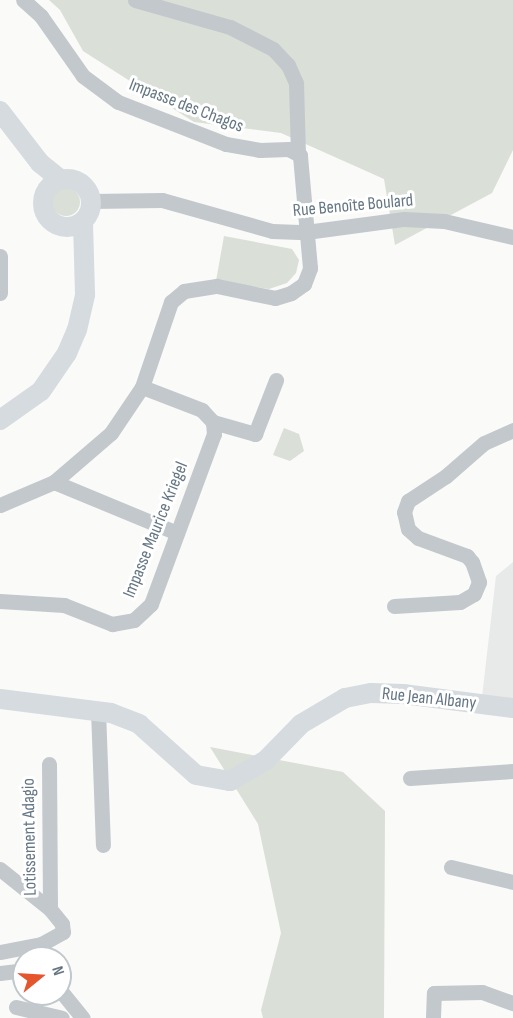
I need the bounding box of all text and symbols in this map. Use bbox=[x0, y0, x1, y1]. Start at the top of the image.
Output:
street label: Impasse des Chagos bbox=[126, 74, 246, 138]
street label: Rue Benoîte Boulard bbox=[292, 190, 414, 222]
street label: Impasse Maurice Kriegel bbox=[119, 459, 193, 601]
street label: Rue Jean Albany bbox=[381, 683, 477, 715]
street label: Lotissement Adagio bbox=[18, 778, 42, 896]
north arrow bbox=[12, 946, 72, 1006]
text: N bbox=[47, 964, 68, 978]

